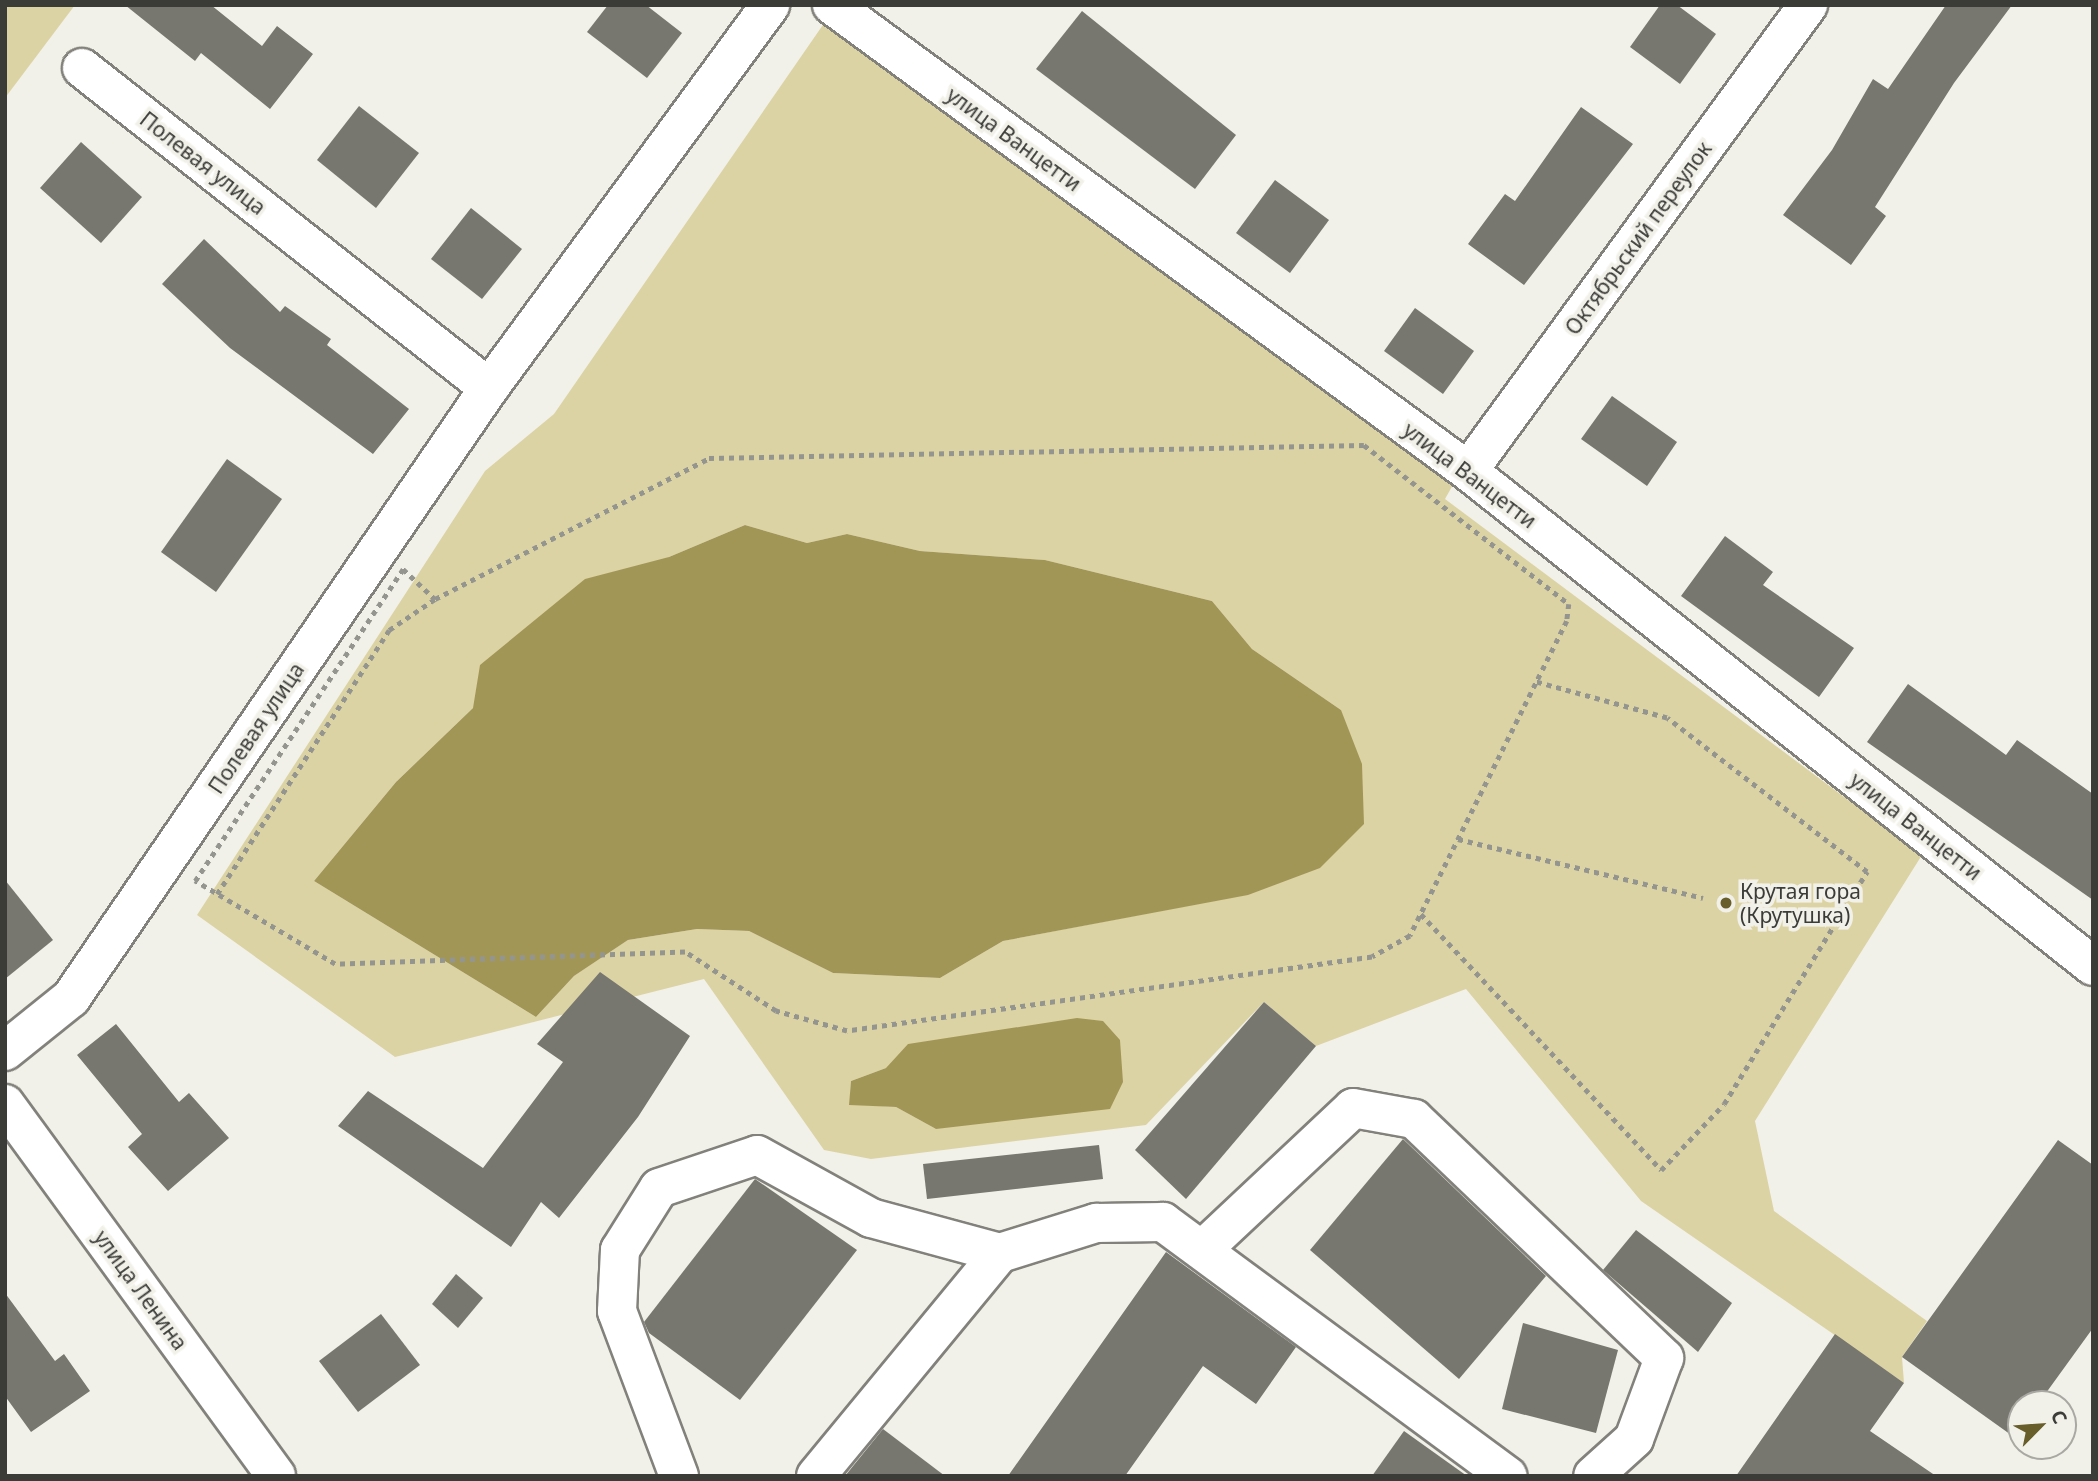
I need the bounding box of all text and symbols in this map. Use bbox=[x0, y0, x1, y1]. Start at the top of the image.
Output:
street label: улица Ванцетти bbox=[942, 82, 1086, 196]
street label: Полевая улица bbox=[135, 106, 271, 220]
street label: Октябрьский переулок bbox=[1560, 137, 1716, 339]
street label: улица Ванцетти bbox=[1399, 417, 1541, 533]
street label: Полевая улица bbox=[203, 658, 309, 798]
street label: улица Ванцетти bbox=[1845, 767, 1987, 885]
place label: Крутая гора (Крутушка) bbox=[1740, 878, 1861, 928]
marker: Крутая гора (Крутушка) bbox=[1718, 895, 1734, 911]
street label: улица Ленина bbox=[89, 1225, 193, 1355]
north arrow bbox=[2007, 1390, 2077, 1460]
text: С bbox=[2045, 1406, 2074, 1428]

